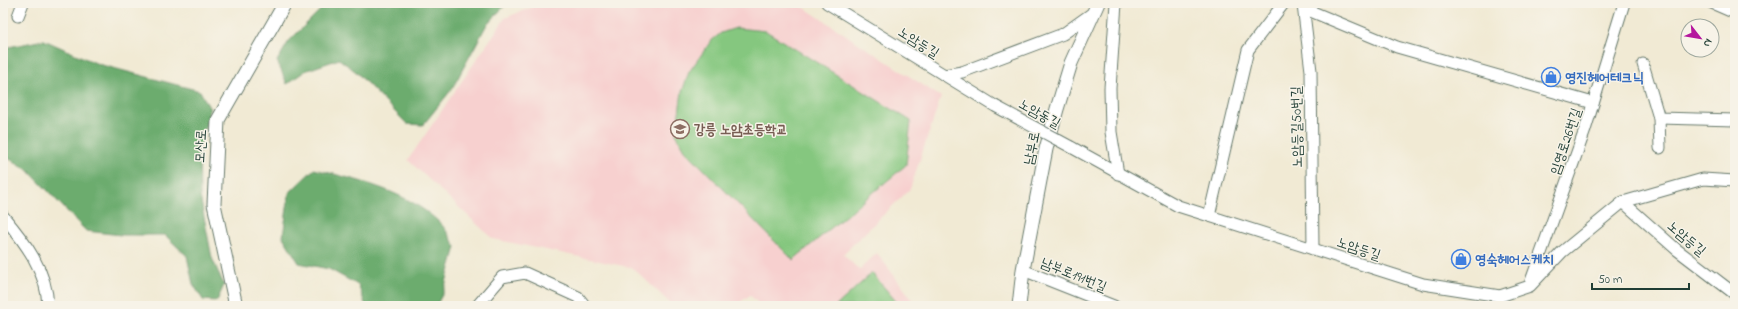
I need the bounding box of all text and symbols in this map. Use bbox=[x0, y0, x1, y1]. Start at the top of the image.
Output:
north arrow bbox=[1680, 18, 1720, 58]
street label: 노암등길 bbox=[894, 22, 943, 65]
text: N bbox=[1699, 35, 1716, 50]
shop icon: 영진헤어테크닉 bbox=[1540, 66, 1562, 88]
place label: 영진헤어테크닉 bbox=[1565, 68, 1644, 89]
street label: 노암등길50번길 bbox=[1286, 85, 1309, 168]
street label: 노암동길 bbox=[1014, 94, 1065, 135]
street label: 임영로26번길 bbox=[1545, 105, 1588, 178]
school or university icon: 강릉 노암초등학교 bbox=[669, 118, 691, 140]
place label: 강릉 노암초등학교 bbox=[694, 120, 788, 141]
street label: 모산로 bbox=[190, 129, 213, 164]
street label: 남부로 bbox=[1019, 130, 1046, 167]
street label: 노암등길 bbox=[1662, 217, 1711, 262]
street label: 노암등길 bbox=[1334, 232, 1384, 267]
shop icon: 영숙헤어스케치 bbox=[1450, 248, 1472, 270]
place label: 영숙헤어스케치 bbox=[1475, 250, 1554, 271]
street label: 남부로191번길 bbox=[1037, 253, 1110, 298]
scale bar bbox=[1592, 265, 1689, 291]
text: 50 m bbox=[1598, 271, 1622, 289]

